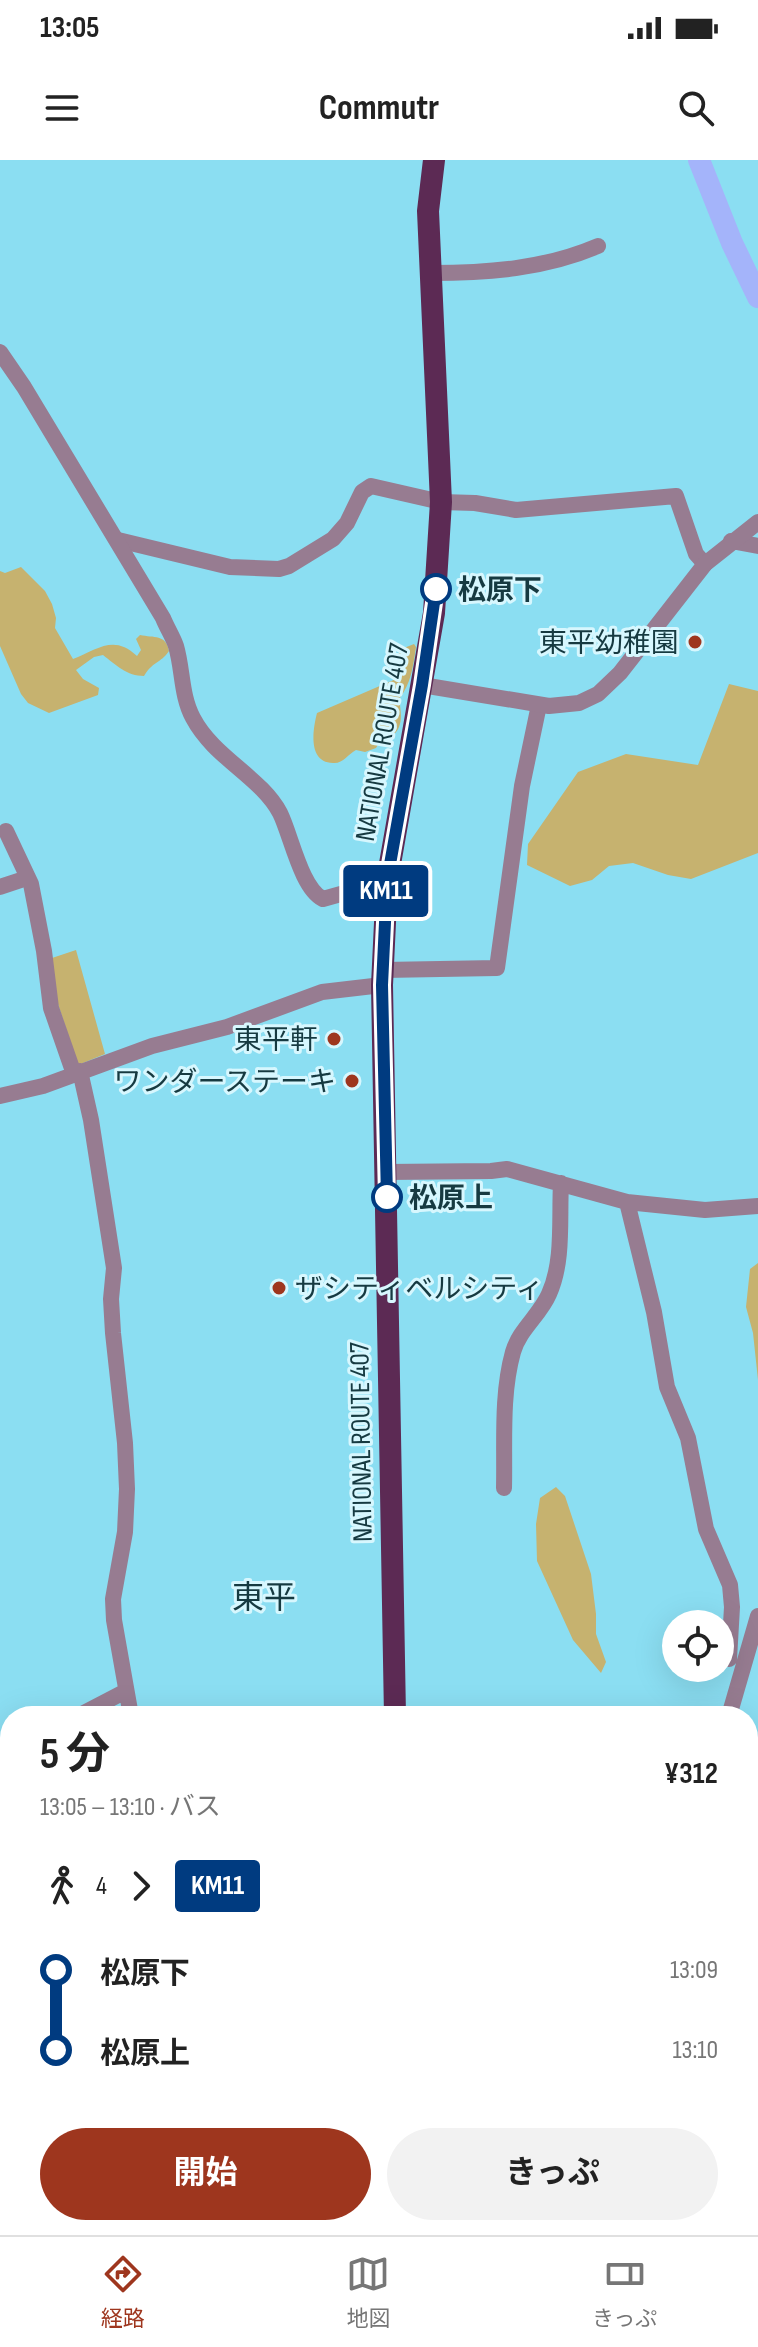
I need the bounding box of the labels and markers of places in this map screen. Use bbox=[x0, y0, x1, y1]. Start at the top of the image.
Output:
marker: 松原下 bbox=[421, 574, 451, 604]
place label: 松原下 bbox=[458, 574, 542, 607]
place label: 東平幼稚園 bbox=[539, 627, 679, 660]
marker: 東平幼稚園 bbox=[686, 633, 704, 651]
place label: 東平軒 bbox=[234, 1024, 318, 1057]
marker: 東平軒 bbox=[325, 1030, 343, 1048]
place label: ワンダーステーキ bbox=[113, 1066, 336, 1099]
marker: ワンダーステーキ bbox=[343, 1072, 361, 1090]
marker: 松原上 bbox=[372, 1182, 402, 1212]
place label: 松原上 bbox=[409, 1182, 493, 1215]
place label: ザシティベルシティ bbox=[295, 1273, 544, 1306]
marker: ザシティベルシティ bbox=[270, 1279, 288, 1297]

